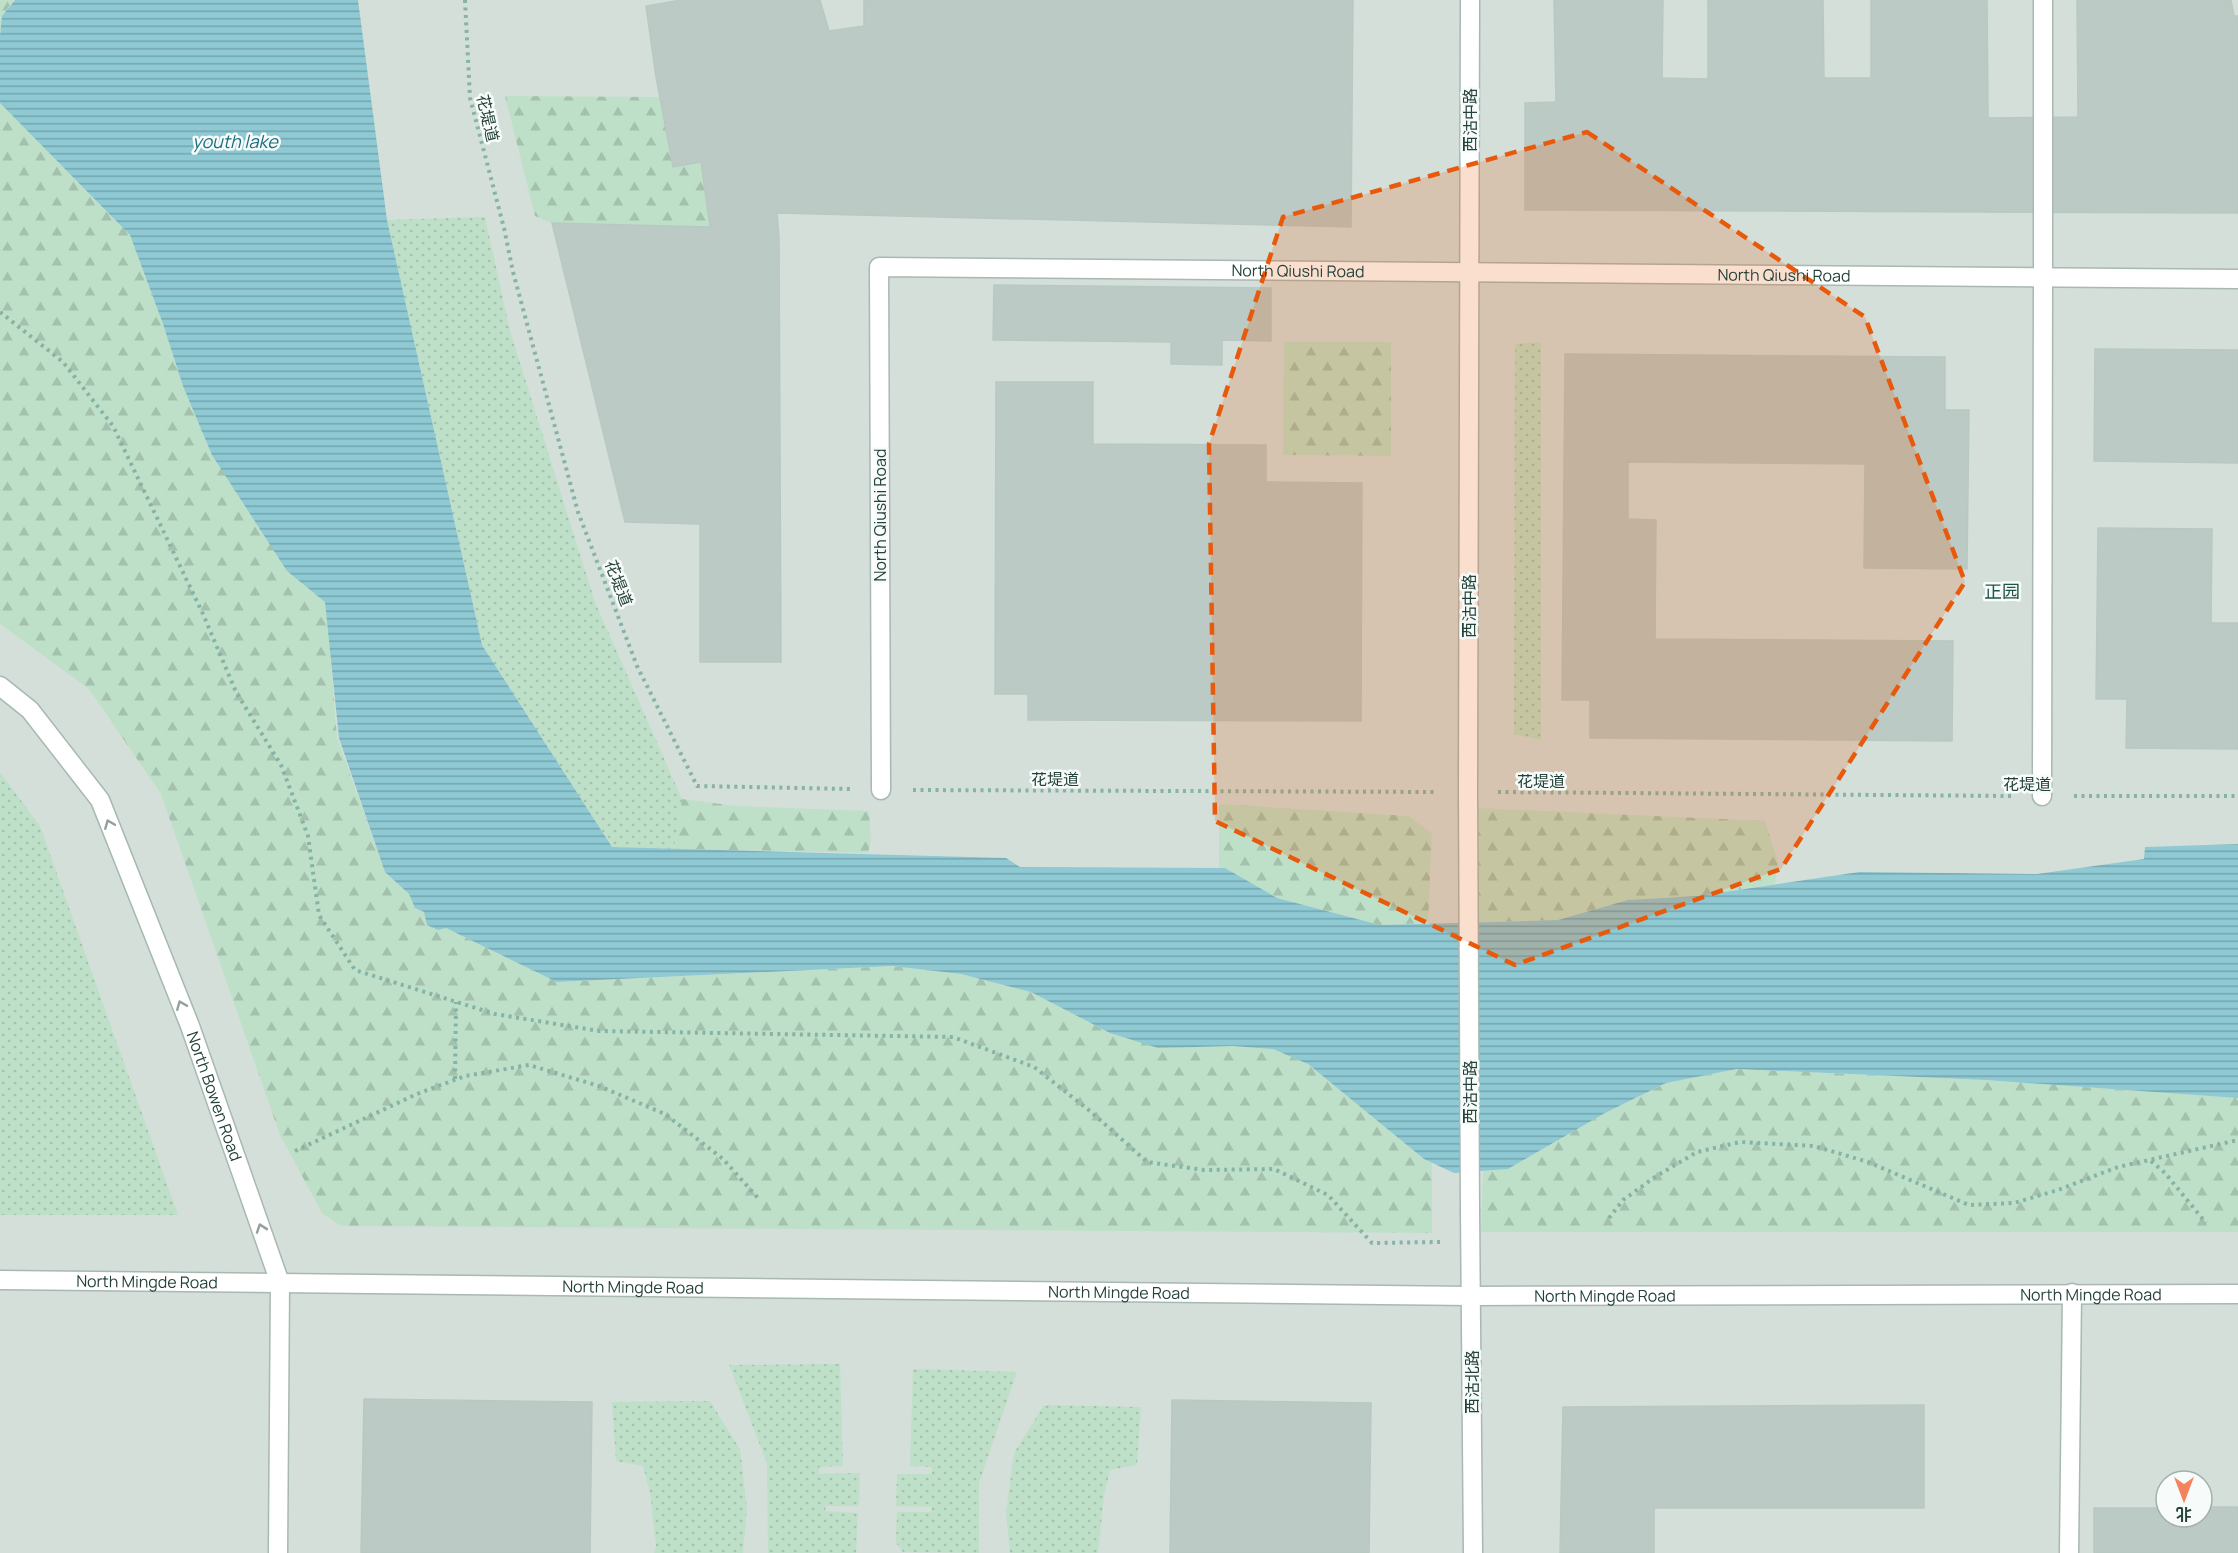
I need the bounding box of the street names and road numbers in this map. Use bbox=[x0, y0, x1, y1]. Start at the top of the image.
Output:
street label: 西沽中路 bbox=[1459, 88, 1481, 152]
street label: 花堤道 bbox=[472, 92, 504, 144]
street label: North Qiushi Road bbox=[1231, 259, 1365, 282]
street label: North Qiushi Road bbox=[1717, 263, 1851, 287]
street label: North Qiushi Road bbox=[869, 449, 891, 581]
street label: 花堤道 bbox=[600, 557, 638, 609]
street label: 西沽中路 bbox=[1458, 574, 1480, 638]
street label: 花堤道 bbox=[1031, 768, 1079, 790]
street label: 花堤道 bbox=[1517, 770, 1565, 792]
street label: 花堤道 bbox=[2003, 773, 2051, 795]
street label: North Bowen Road bbox=[182, 1028, 247, 1164]
street label: 西沽中路 bbox=[1459, 1060, 1481, 1124]
street label: North Mingde Road bbox=[76, 1270, 218, 1293]
street label: North Mingde Road bbox=[562, 1275, 704, 1299]
street label: North Mingde Road bbox=[1048, 1280, 1190, 1304]
street label: North Mingde Road bbox=[2020, 1283, 2162, 1306]
street label: North Mingde Road bbox=[1534, 1284, 1676, 1307]
street label: 西沽北路 bbox=[1461, 1350, 1483, 1414]

